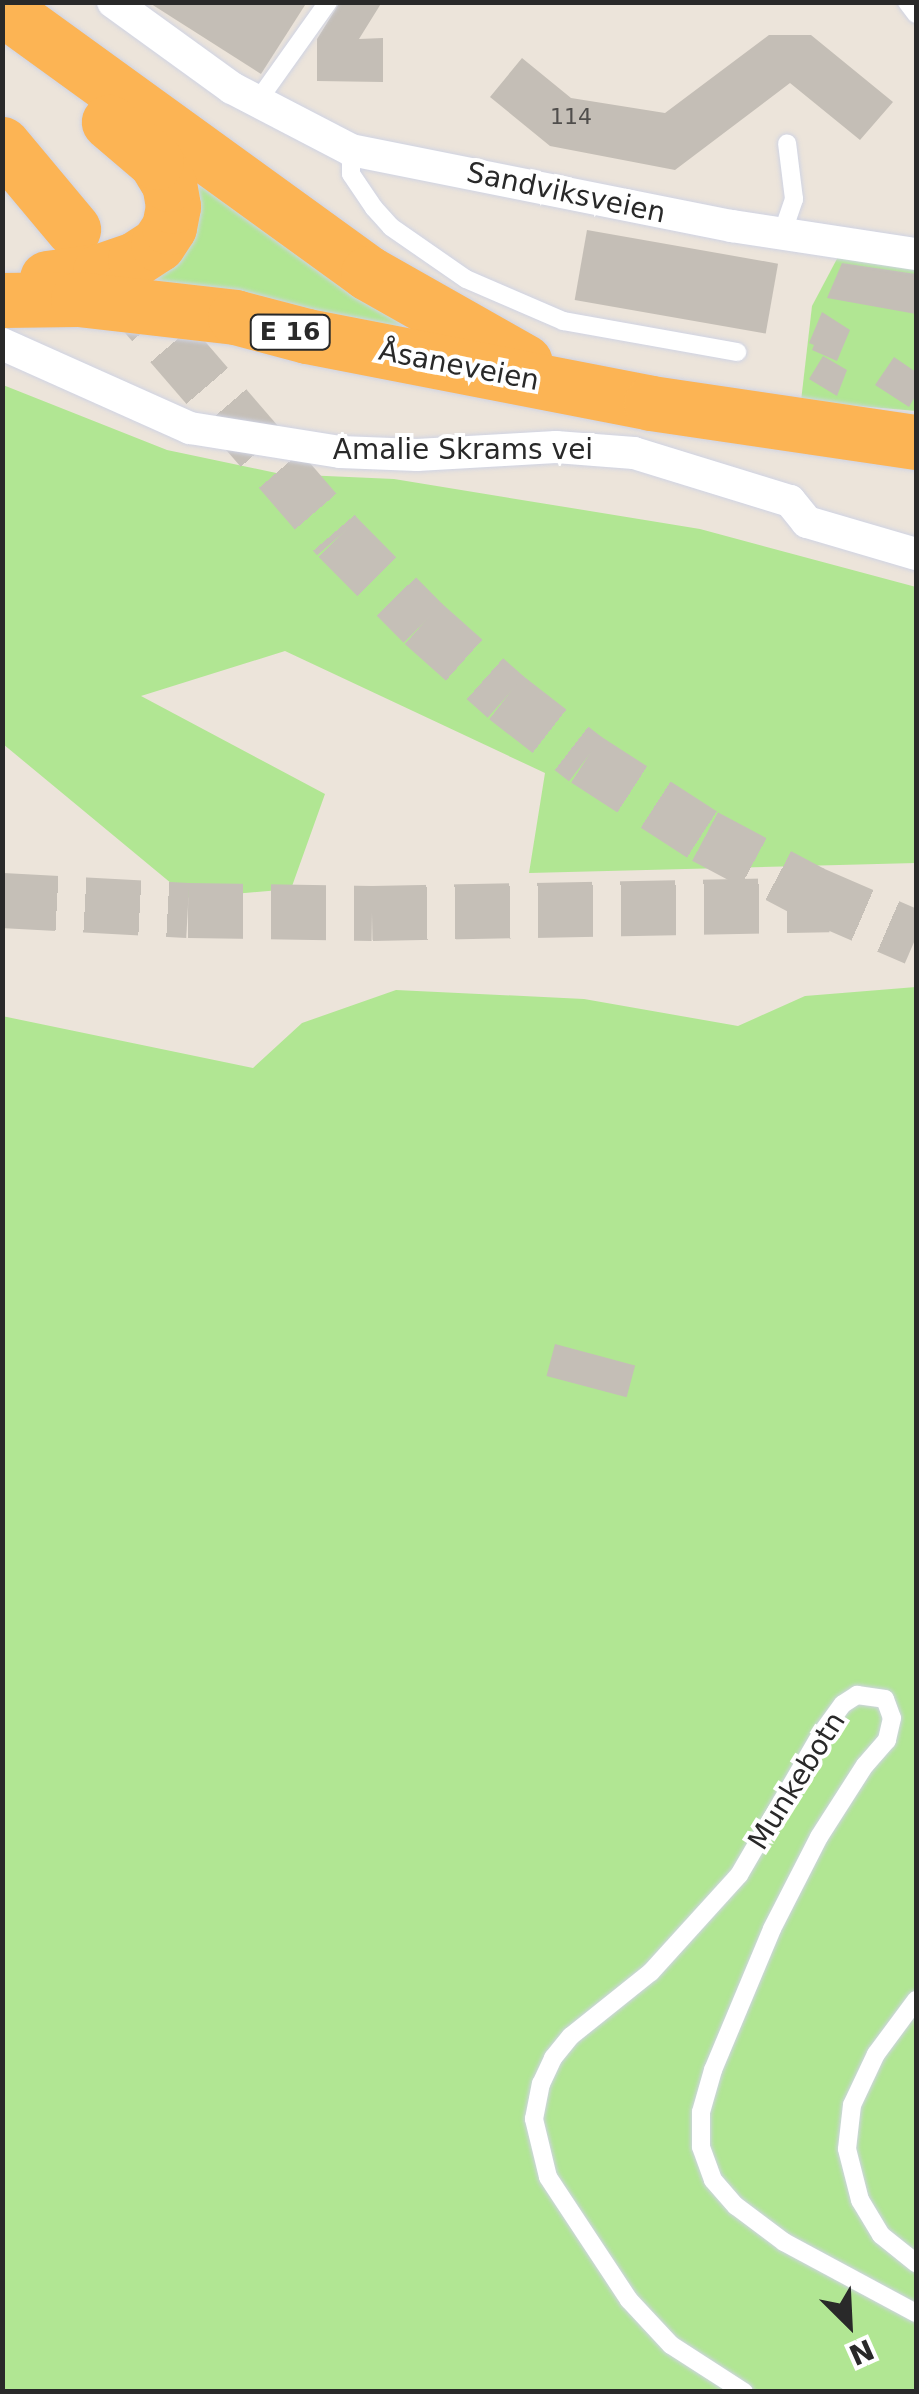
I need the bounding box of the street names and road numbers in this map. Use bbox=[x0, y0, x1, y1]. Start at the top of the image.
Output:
street label: Sandviksveien bbox=[464, 156, 668, 230]
road number: E 16 bbox=[248, 312, 332, 352]
street label: Åsaneveien bbox=[376, 334, 542, 398]
street label: Amalie Skrams vei bbox=[333, 433, 593, 467]
street label: Munkebotn bbox=[741, 1706, 853, 1856]

